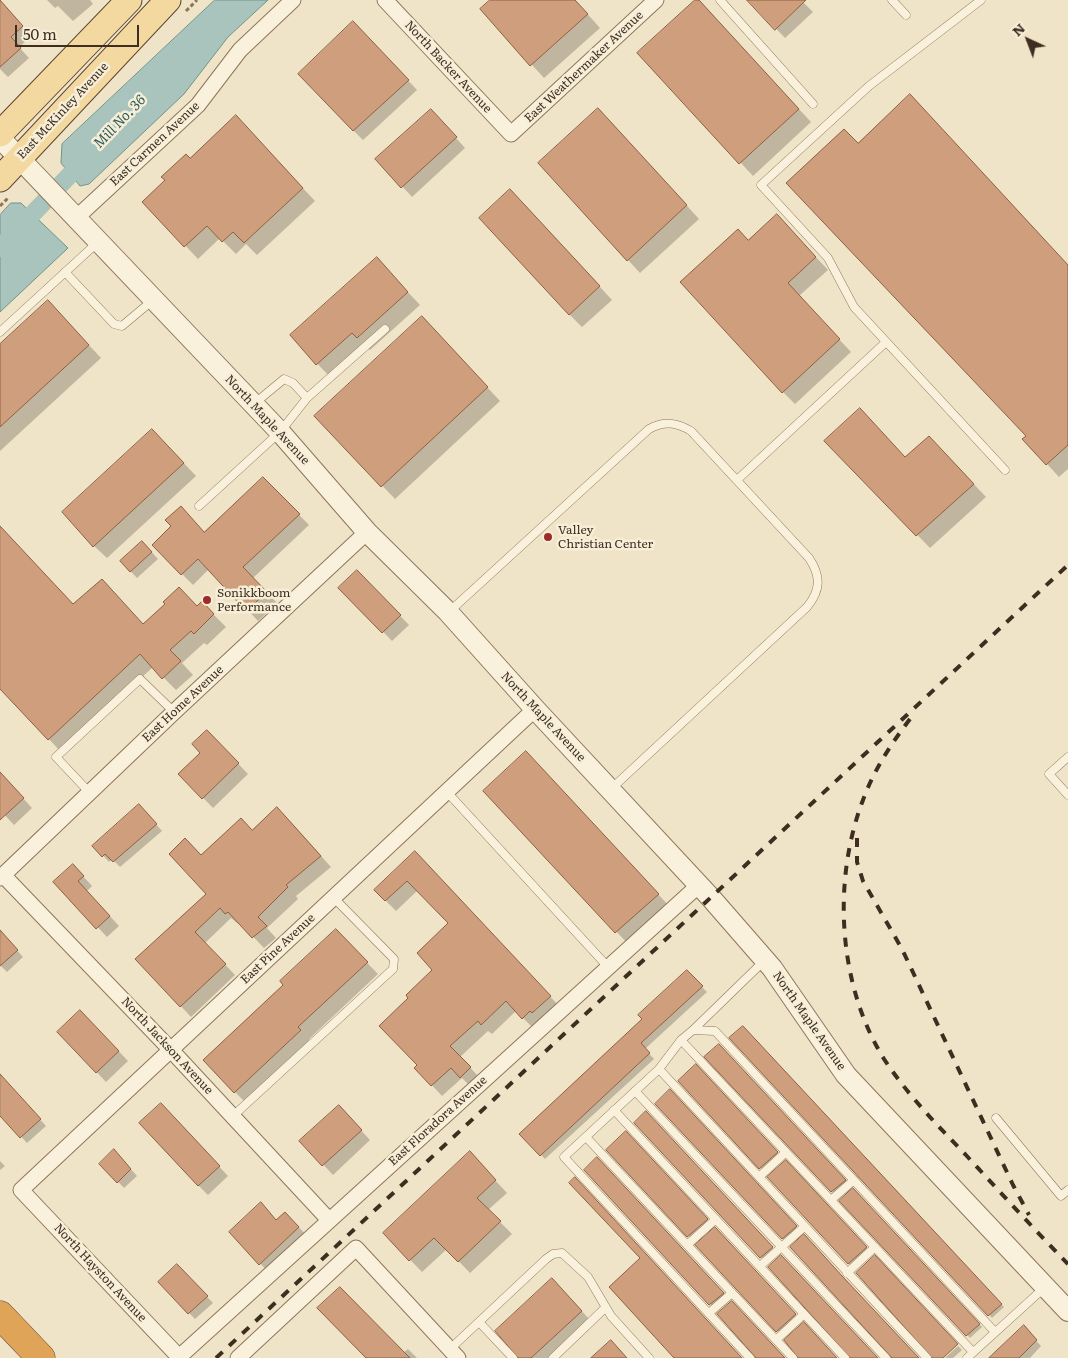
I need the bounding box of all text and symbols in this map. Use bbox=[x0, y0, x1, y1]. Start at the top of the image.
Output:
street label: East Weathermaker Avenue bbox=[522, 8, 646, 126]
scale bar bbox=[18, 15, 141, 47]
north arrow bbox=[1003, 15, 1053, 65]
street label: North Backer Avenue bbox=[401, 18, 495, 116]
text: N bbox=[1007, 18, 1029, 40]
text: 50 m bbox=[23, 22, 57, 45]
street label: East McKinley Avenue bbox=[15, 60, 111, 162]
water label: Mill No. 36 bbox=[91, 92, 149, 152]
street label: East Carmen Avenue bbox=[107, 99, 203, 189]
street label: North Maple Avenue bbox=[222, 372, 312, 468]
place label: Valley Christian Center bbox=[558, 523, 653, 551]
marker: Valley Christian Center bbox=[542, 531, 554, 543]
place label: Sonikkboom Performance bbox=[217, 586, 291, 614]
marker: Sonikkboom Performance bbox=[201, 594, 213, 606]
street label: East Home Avenue bbox=[139, 663, 227, 745]
street label: North Maple Avenue bbox=[498, 669, 588, 765]
street label: East Pine Avenue bbox=[238, 911, 318, 987]
street label: North Maple Avenue bbox=[769, 969, 849, 1073]
street label: North Jackson Avenue bbox=[118, 994, 216, 1098]
street label: East Floradora Avenue bbox=[386, 1073, 490, 1169]
street label: North Hayston Avenue bbox=[51, 1221, 149, 1325]

